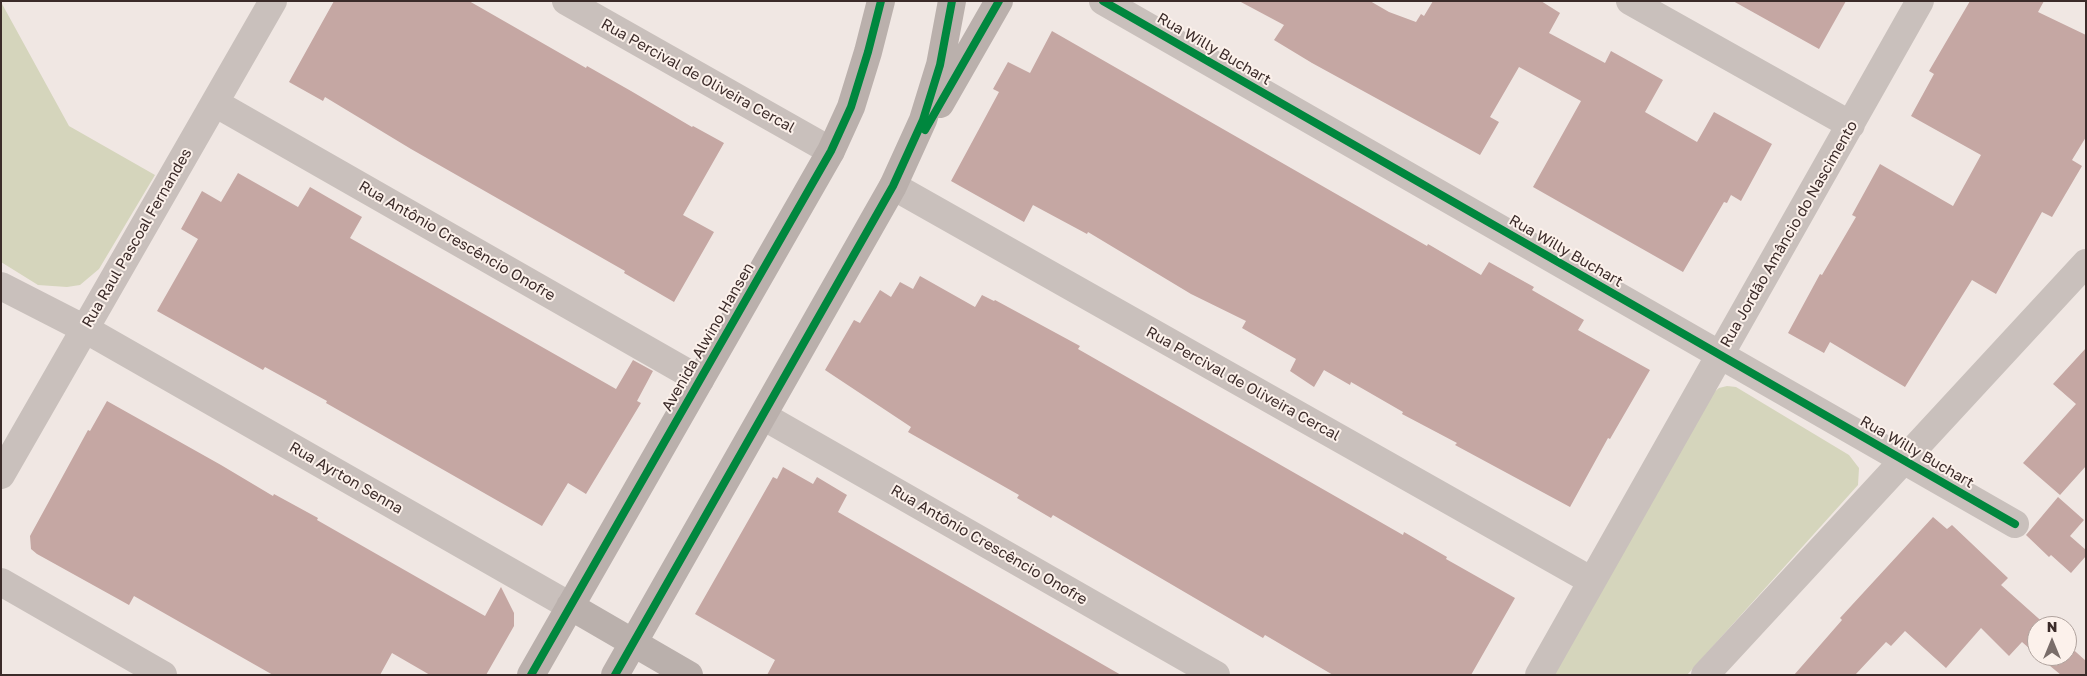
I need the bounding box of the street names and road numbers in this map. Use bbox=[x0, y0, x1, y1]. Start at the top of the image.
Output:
street label: Rua Willy Buchart bbox=[1154, 9, 1274, 89]
street label: Rua Percival de Oliveira Cercal bbox=[598, 15, 798, 137]
street label: Rua Jordão Amâncio do Nascimento bbox=[1717, 117, 1861, 351]
street label: Rua Raul Pascoal Fernandes bbox=[78, 145, 196, 331]
street label: Rua Antônio Crescêncio Onofre bbox=[356, 177, 558, 305]
street label: Rua Willy Buchart bbox=[1506, 211, 1626, 291]
street label: Avenida Alwino Hansen bbox=[658, 260, 758, 414]
street label: Rua Percival de Oliveira Cercal bbox=[1143, 323, 1343, 445]
street label: Rua Willy Buchart bbox=[1857, 412, 1977, 492]
street label: Rua Ayrton Senna bbox=[286, 438, 406, 518]
street label: Rua Antônio Crescêncio Onofre bbox=[888, 481, 1090, 609]

